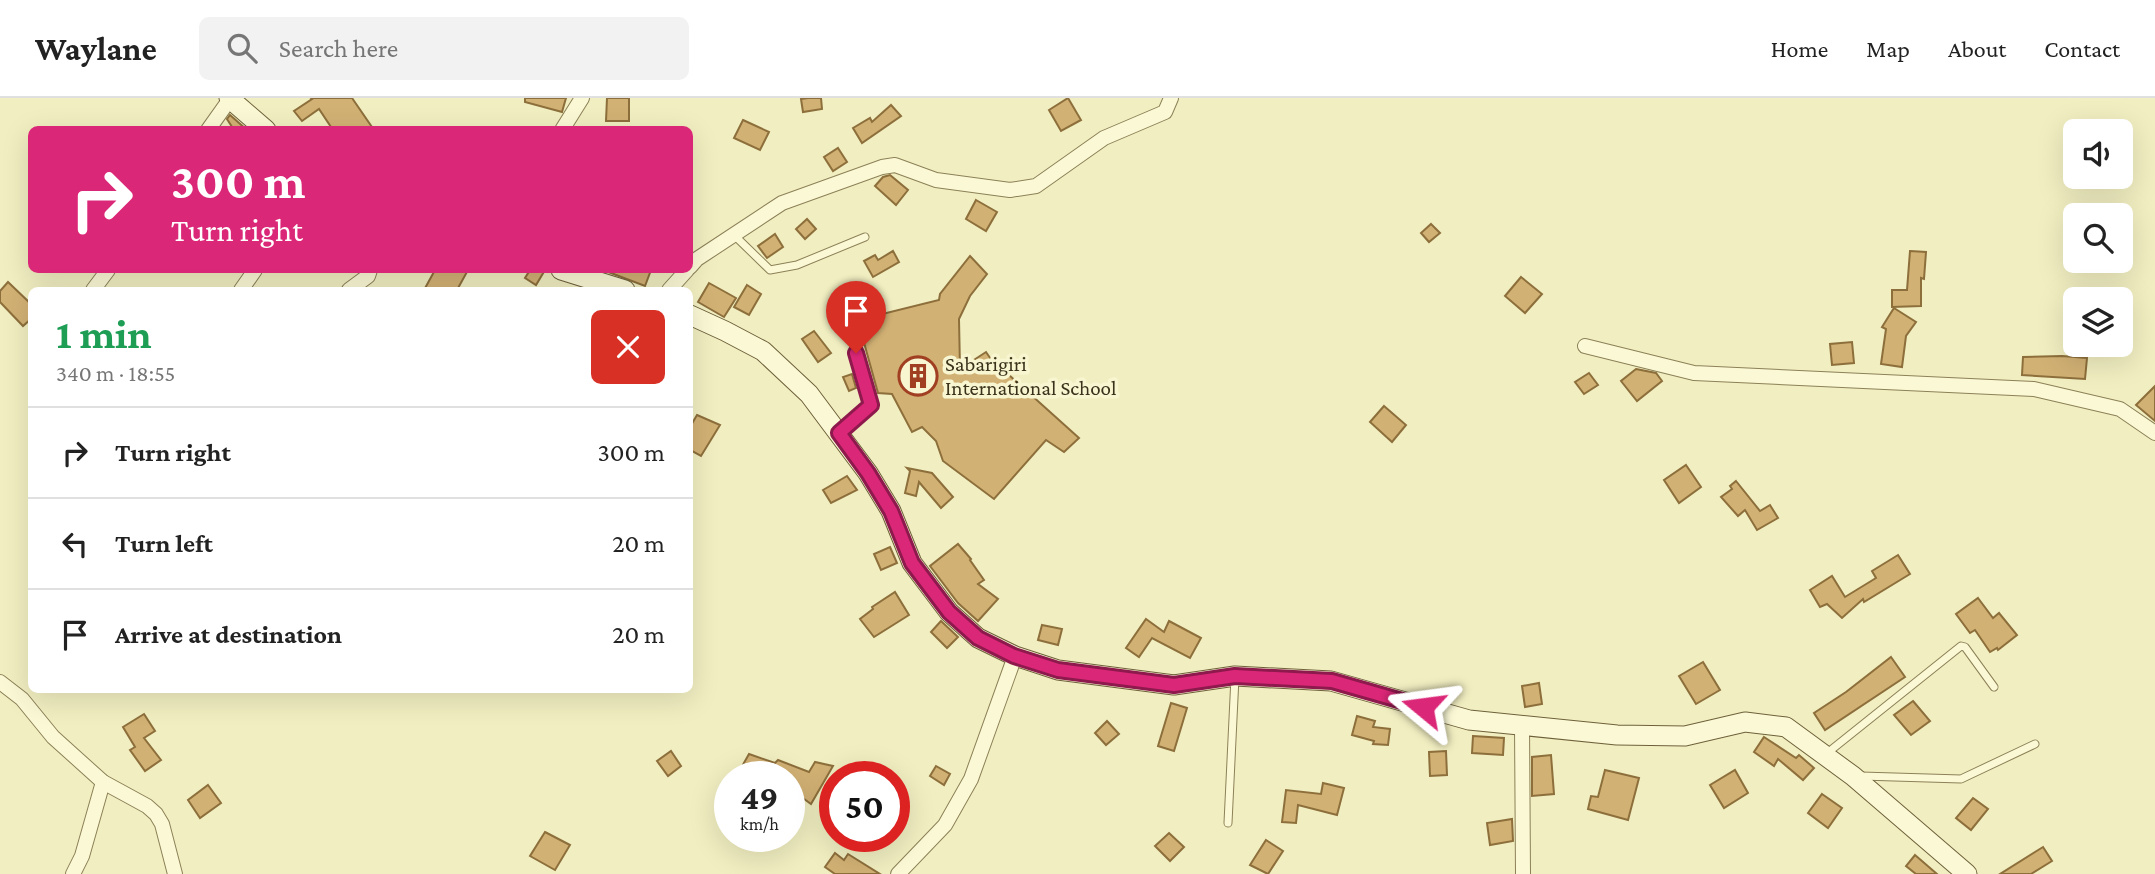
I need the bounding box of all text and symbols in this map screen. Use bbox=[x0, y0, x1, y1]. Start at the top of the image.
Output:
search box bbox=[199, 17, 689, 80]
icon: search bbox=[223, 29, 261, 67]
text: Waylane bbox=[35, 30, 157, 67]
text: Search here bbox=[279, 34, 398, 63]
text: Home bbox=[1771, 35, 1828, 62]
text: Map bbox=[1866, 35, 1910, 62]
text: About bbox=[1948, 35, 2006, 62]
text: Contact bbox=[2044, 35, 2120, 62]
map controls bbox=[2063, 119, 2133, 357]
button: sound bbox=[2063, 119, 2133, 189]
icon: right bbox=[56, 154, 147, 245]
text: 300 m bbox=[171, 154, 305, 209]
button: search bbox=[2063, 203, 2133, 273]
text: Turn right bbox=[171, 212, 303, 248]
pin bbox=[826, 281, 886, 353]
button: layers bbox=[2063, 287, 2133, 357]
icon: arrive bbox=[837, 292, 875, 330]
text: 1 min bbox=[56, 310, 152, 357]
button: close bbox=[591, 310, 665, 384]
place label: Sabarigiri International School bbox=[945, 352, 1117, 400]
building icon: Sabarigiri International School bbox=[897, 355, 939, 397]
text: 340 m · 18:55 bbox=[56, 360, 175, 386]
icon: right bbox=[56, 434, 94, 472]
text: Turn right bbox=[115, 438, 231, 467]
text: 300 m bbox=[597, 438, 665, 467]
icon: left bbox=[56, 525, 94, 563]
text: Turn left bbox=[115, 529, 213, 558]
text: 20 m bbox=[612, 529, 665, 558]
icon: arrive bbox=[56, 616, 94, 654]
text: Arrive at destination bbox=[115, 620, 342, 649]
text: 20 m bbox=[612, 620, 665, 649]
position arrow bbox=[1386, 670, 1460, 744]
speed limit sign: 50 bbox=[819, 761, 910, 852]
text: 49 bbox=[741, 778, 778, 817]
text: km/h bbox=[740, 814, 779, 834]

